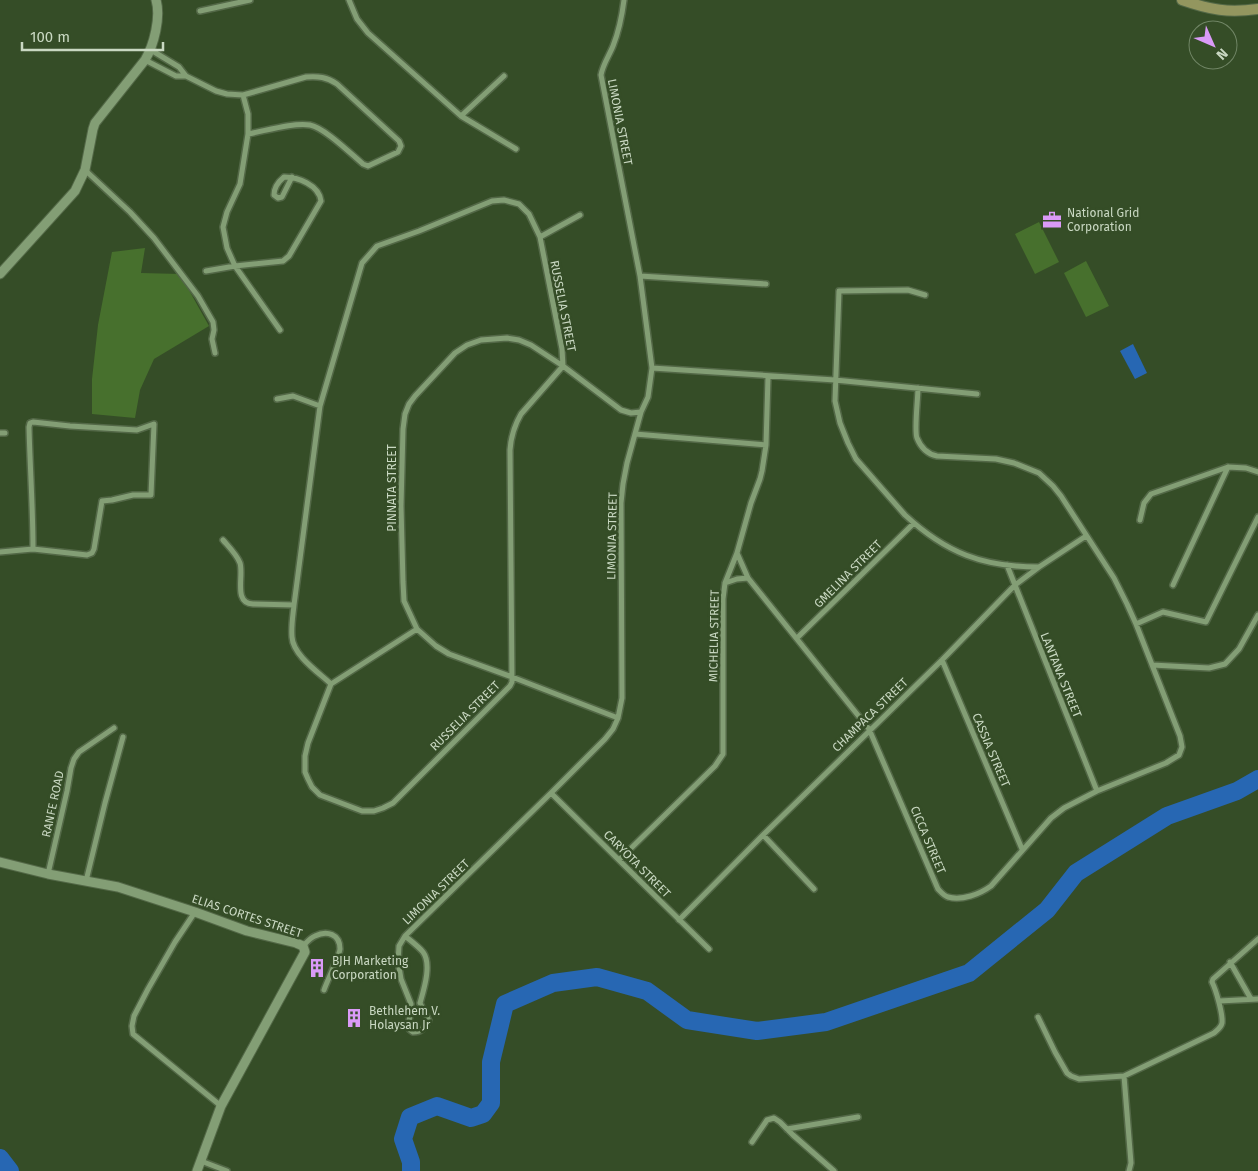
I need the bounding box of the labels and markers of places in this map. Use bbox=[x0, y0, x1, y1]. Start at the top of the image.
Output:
place label: National Grid Corporation bbox=[1067, 206, 1139, 234]
office icon: National Grid Corporation bbox=[1041, 209, 1063, 231]
place label: BJH Marketing Corporation bbox=[332, 954, 409, 982]
building icon: BJH Marketing Corporation bbox=[306, 957, 328, 979]
place label: Bethlehem V. Holaysan Jr bbox=[369, 1004, 440, 1032]
building icon: Bethlehem V. Holaysan Jr bbox=[343, 1007, 365, 1029]

